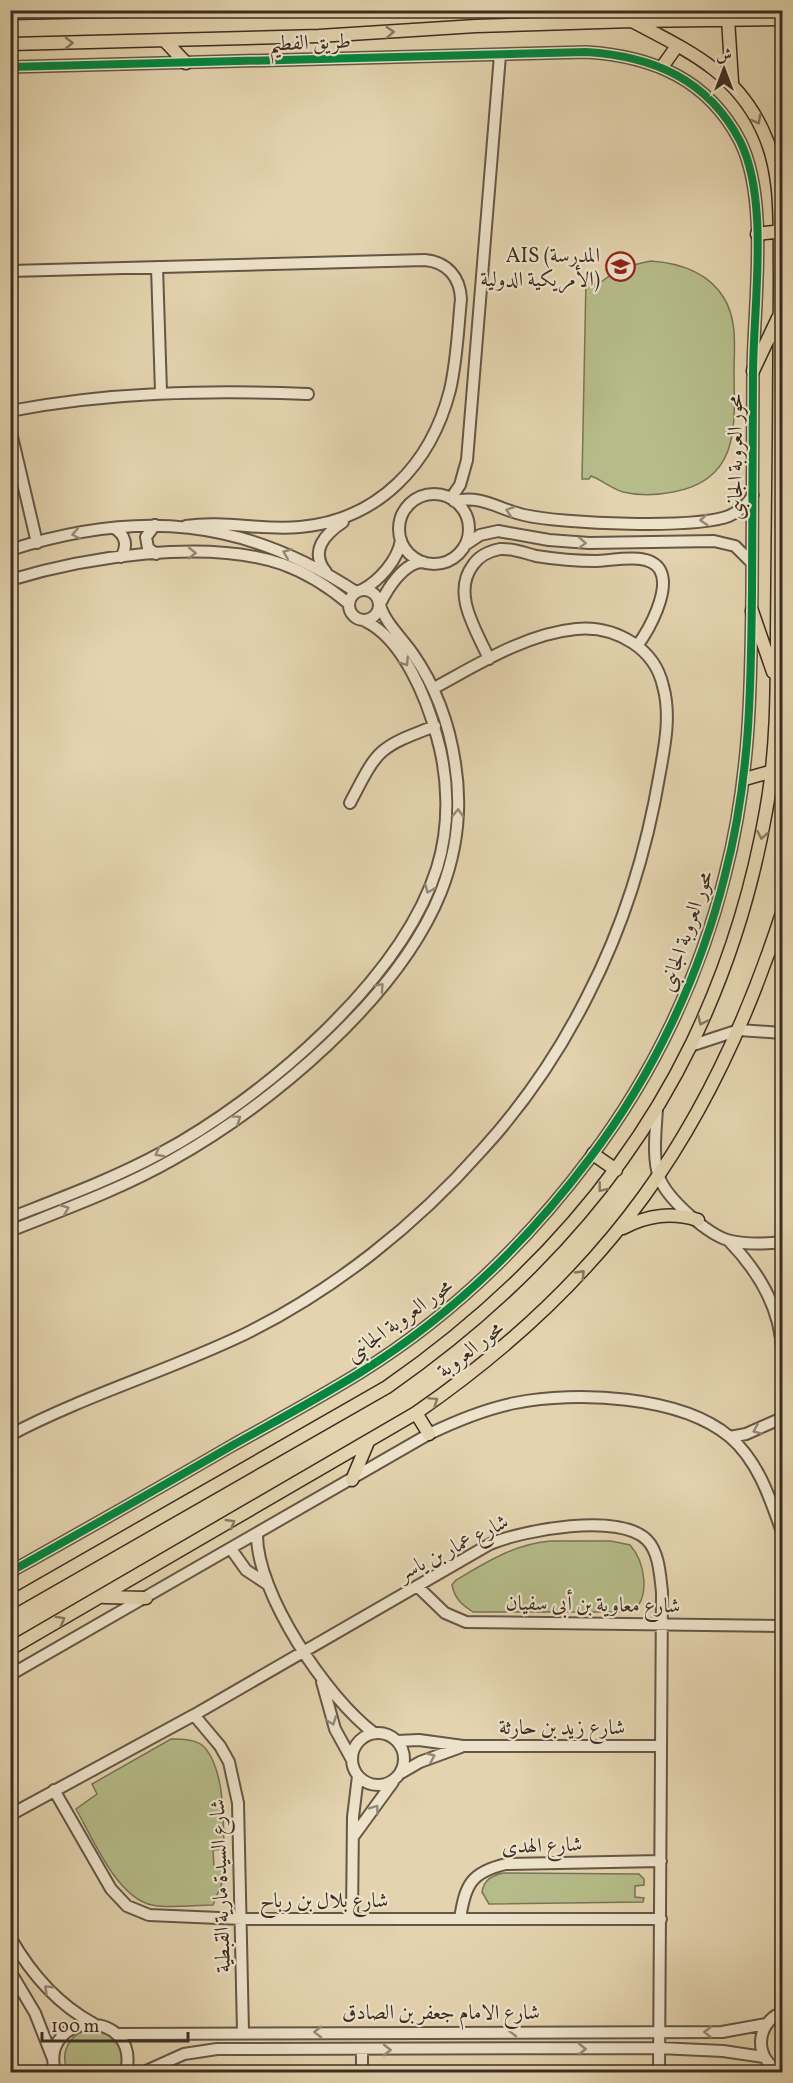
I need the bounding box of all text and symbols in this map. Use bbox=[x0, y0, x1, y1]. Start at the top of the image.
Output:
one-way arrow bbox=[385, 25, 394, 38]
street label: طريق الفطيم bbox=[269, 28, 352, 64]
one-way arrow bbox=[64, 37, 73, 49]
north arrow bbox=[694, 39, 754, 99]
text: ش bbox=[716, 45, 732, 67]
one-way arrow bbox=[750, 114, 761, 125]
place label: AIS (المدرسة الأمريكية الدولية) bbox=[480, 242, 600, 295]
school or university icon: AIS (المدرسة الأمريكية الدولية) bbox=[605, 251, 637, 283]
street label: محور العروبة الجانبى bbox=[722, 394, 751, 520]
one-way arrow bbox=[505, 506, 516, 518]
one-way arrow bbox=[699, 513, 708, 526]
one-way arrow bbox=[71, 527, 81, 540]
one-way arrow bbox=[577, 537, 586, 549]
one-way arrow bbox=[188, 547, 197, 559]
one-way arrow bbox=[283, 548, 294, 560]
one-way arrow bbox=[398, 655, 409, 666]
one-way arrow bbox=[451, 808, 464, 817]
one-way arrow bbox=[756, 830, 769, 840]
street label: محور العروبة الجانبى bbox=[653, 867, 722, 996]
one-way arrow bbox=[424, 882, 436, 893]
one-way arrow bbox=[373, 984, 384, 994]
one-way arrow bbox=[697, 1014, 709, 1025]
one-way arrow bbox=[230, 1115, 241, 1126]
one-way arrow bbox=[154, 1146, 165, 1157]
one-way arrow bbox=[599, 1181, 610, 1192]
one-way arrow bbox=[59, 1204, 70, 1216]
one-way arrow bbox=[574, 1270, 585, 1281]
street label: محور العروبة الجانبى bbox=[340, 1272, 460, 1370]
street label: محور العروبة bbox=[431, 1315, 511, 1386]
one-way arrow bbox=[427, 1397, 438, 1408]
one-way arrow bbox=[752, 1423, 763, 1435]
street label: شارع عمار بن ياسر bbox=[392, 1508, 515, 1591]
one-way arrow bbox=[225, 1519, 235, 1531]
street label: شارع معاوية بن أبى سفيان bbox=[505, 1587, 681, 1624]
one-way arrow bbox=[55, 1616, 66, 1627]
street label: شارع زيد بن حارثة bbox=[499, 1714, 625, 1745]
one-way arrow bbox=[325, 1715, 337, 1726]
one-way arrow bbox=[424, 1752, 435, 1764]
street label: شارع السيدة مارية القبطية bbox=[204, 1799, 241, 1973]
one-way arrow bbox=[367, 1805, 378, 1816]
street label: شارع الهدى bbox=[501, 1831, 583, 1864]
street label: شارع بلال بن رباح bbox=[260, 1887, 388, 1919]
one-way arrow bbox=[45, 1986, 56, 1997]
street label: شارع الامام جعفر بن الصادق bbox=[342, 1999, 540, 2030]
scale bar bbox=[42, 2005, 188, 2043]
text: 100 m bbox=[51, 2015, 100, 2040]
one-way arrow bbox=[509, 2025, 518, 2037]
one-way arrow bbox=[704, 2025, 713, 2038]
one-way arrow bbox=[314, 2026, 323, 2038]
one-way arrow bbox=[577, 2043, 586, 2055]
one-way arrow bbox=[382, 2044, 391, 2056]

